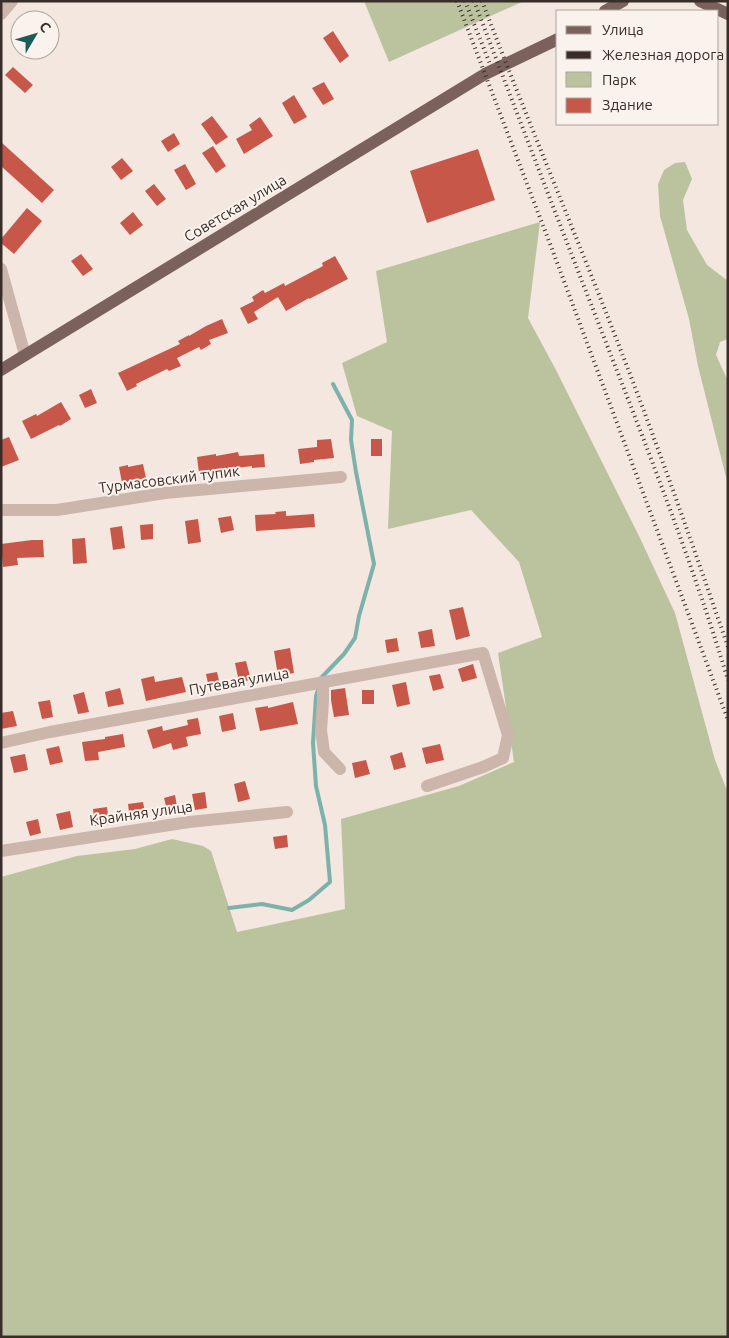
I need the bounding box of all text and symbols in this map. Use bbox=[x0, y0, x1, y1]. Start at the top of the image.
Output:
north arrow bbox=[10, 10, 60, 60]
legend bbox=[556, 10, 719, 125]
text: С bbox=[36, 19, 54, 35]
text: Улица bbox=[602, 21, 644, 38]
text: Железная дорога bbox=[602, 46, 724, 63]
text: Парк bbox=[602, 71, 637, 88]
text: Здание bbox=[602, 96, 653, 113]
street label: Советская улица bbox=[181, 171, 289, 245]
street label: Турмасовский тупик bbox=[97, 462, 241, 496]
street label: Путевая улица bbox=[188, 664, 290, 698]
street label: Крайняя улица bbox=[88, 797, 194, 829]

